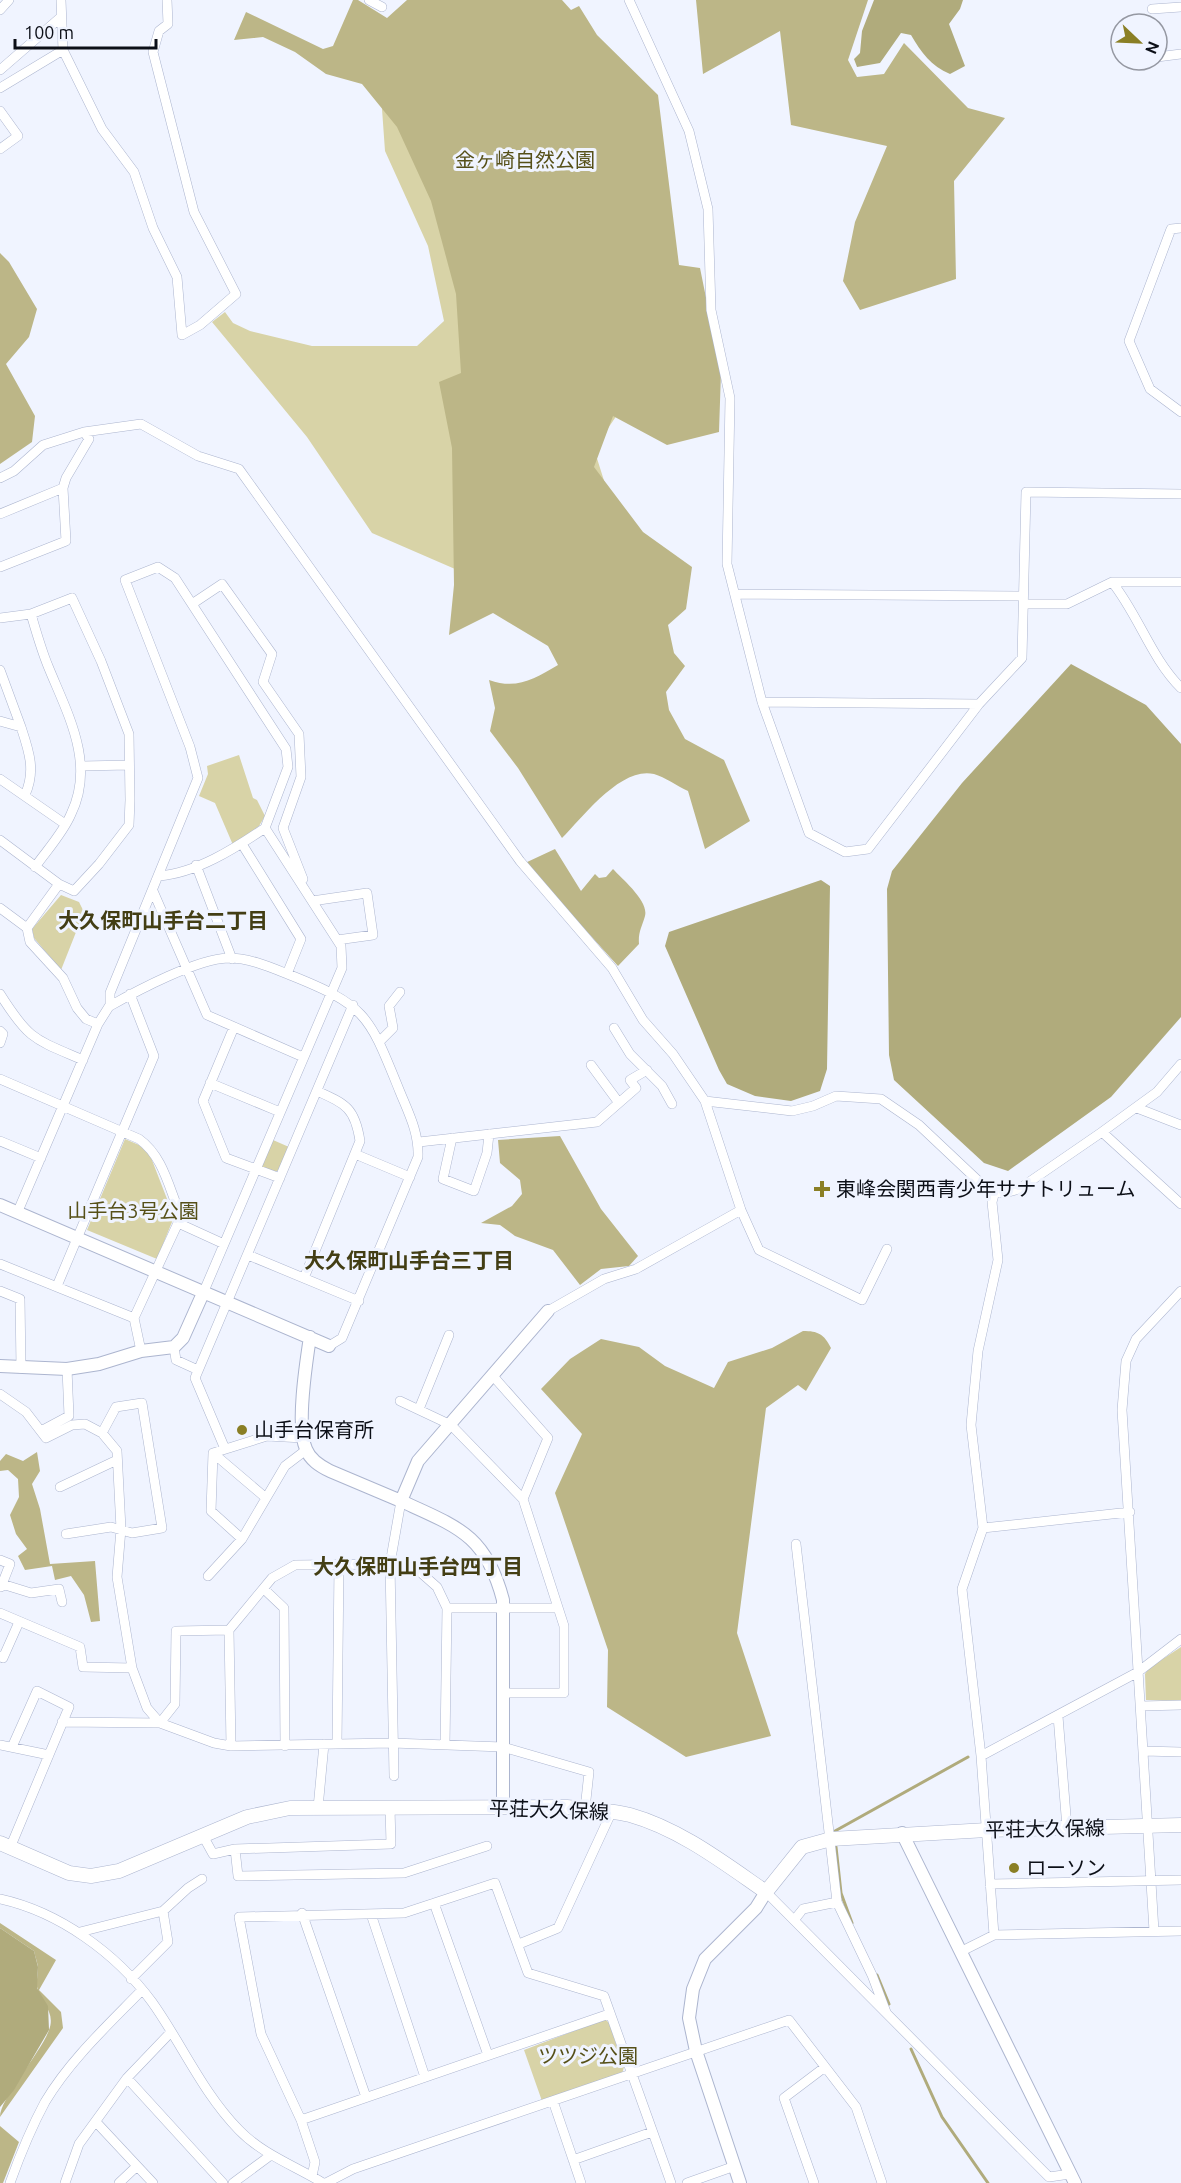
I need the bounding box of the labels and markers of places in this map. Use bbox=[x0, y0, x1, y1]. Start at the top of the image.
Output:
place label: 東峰会関西青少年サナトリューム bbox=[836, 1177, 1135, 1200]
marker: 東峰会関西青少年サナトリューム bbox=[813, 1180, 831, 1198]
place label: 山手台保育所 bbox=[254, 1418, 374, 1441]
marker: 山手台保育所 bbox=[235, 1423, 249, 1437]
place label: ローソン bbox=[1026, 1856, 1106, 1879]
marker: ローソン bbox=[1007, 1861, 1021, 1875]

